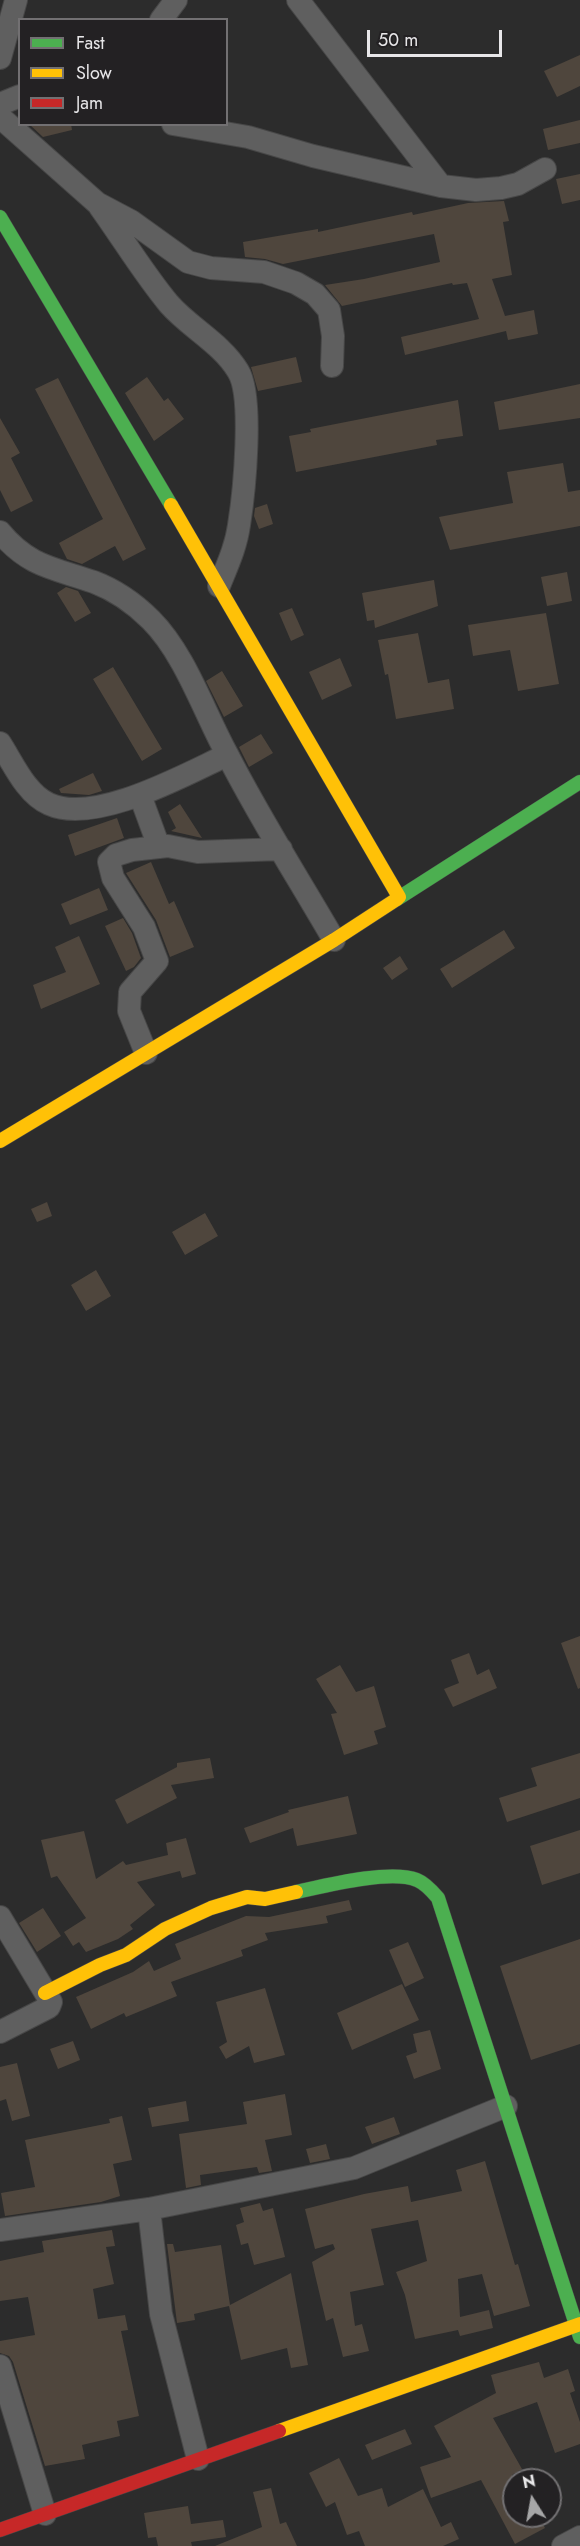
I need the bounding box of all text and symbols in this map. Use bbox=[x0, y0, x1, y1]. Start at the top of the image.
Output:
legend bbox=[18, 18, 228, 126]
scale bar bbox=[370, 18, 505, 56]
text: 50 m bbox=[378, 27, 418, 53]
text: Fast bbox=[76, 30, 105, 56]
text: Slow bbox=[76, 60, 112, 86]
text: Jam bbox=[76, 90, 103, 116]
north arrow bbox=[502, 2468, 562, 2528]
text: N bbox=[520, 2469, 537, 2494]

